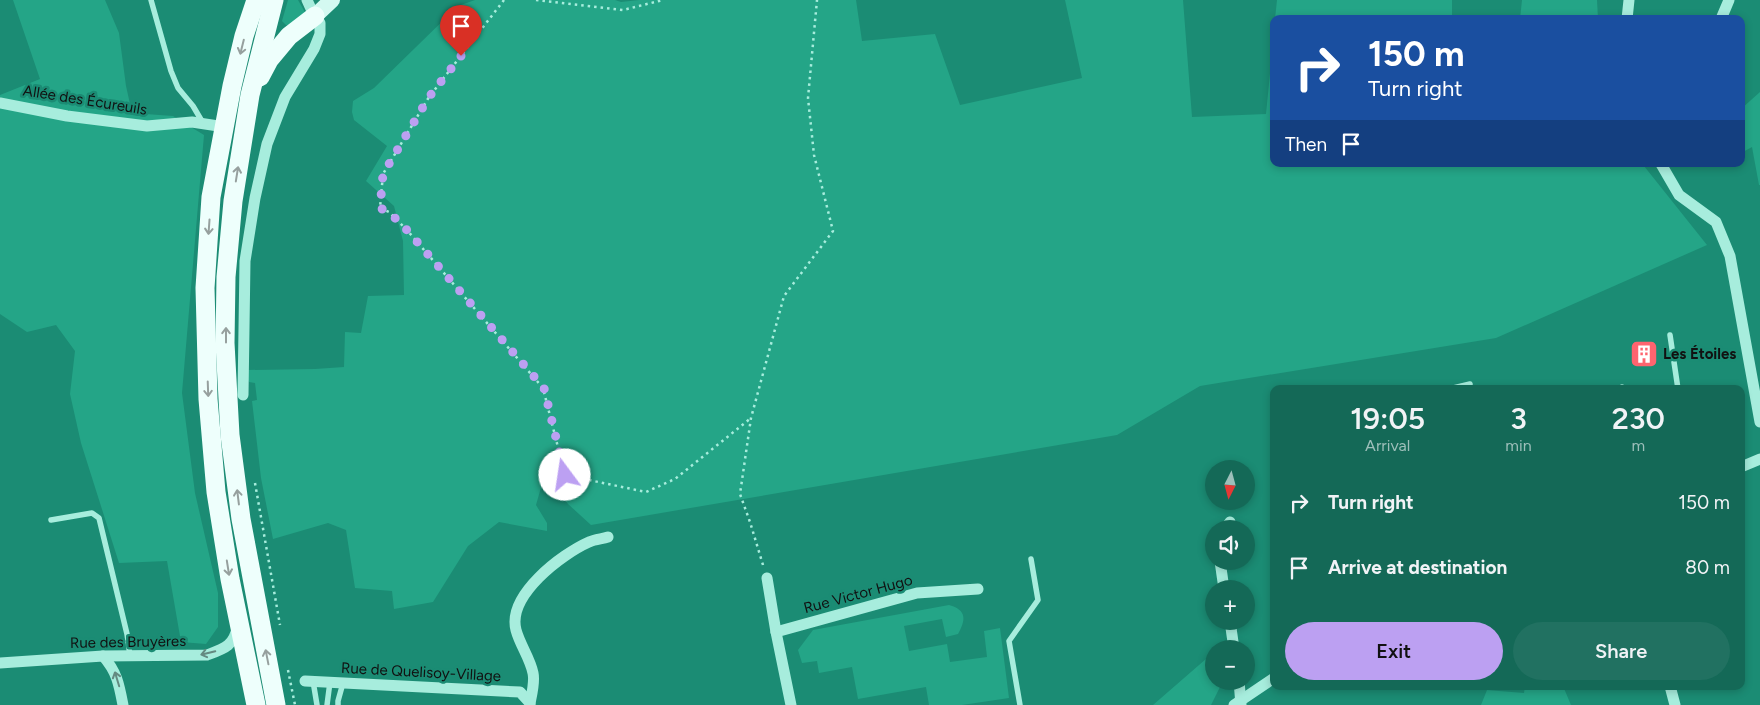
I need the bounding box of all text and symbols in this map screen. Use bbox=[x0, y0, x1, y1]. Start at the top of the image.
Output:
pin bbox=[440, 5, 482, 56]
icon: arrive bbox=[447, 12, 475, 40]
text: 150 m bbox=[1368, 33, 1465, 75]
icon: right bbox=[1285, 35, 1350, 100]
one-way arrow bbox=[237, 38, 246, 54]
text: Turn right bbox=[1368, 75, 1463, 102]
street label: Allée des Écureuils bbox=[22, 81, 148, 119]
icon: arrive bbox=[1337, 130, 1365, 158]
text: Then bbox=[1285, 133, 1327, 156]
one-way arrow bbox=[233, 166, 243, 182]
one-way arrow bbox=[204, 219, 213, 235]
one-way arrow bbox=[221, 328, 230, 344]
building icon: Les Étoiles bbox=[1629, 339, 1659, 369]
place label: Les Étoiles bbox=[1663, 345, 1736, 363]
one-way arrow bbox=[203, 381, 213, 397]
text: 19:05 bbox=[1350, 400, 1425, 437]
text: 3 bbox=[1510, 400, 1527, 437]
text: 230 bbox=[1612, 400, 1665, 437]
text: Arrival bbox=[1365, 436, 1410, 455]
text: min bbox=[1505, 436, 1532, 455]
text: m bbox=[1631, 436, 1645, 455]
position arrow bbox=[538, 448, 590, 500]
north arrow bbox=[1205, 460, 1255, 510]
map controls bbox=[1205, 460, 1255, 690]
icon: right bbox=[1285, 489, 1313, 517]
one-way arrow bbox=[233, 490, 243, 506]
text: Turn right bbox=[1328, 491, 1414, 514]
text: 150 m bbox=[1678, 491, 1730, 514]
button: sound bbox=[1205, 520, 1255, 570]
icon: arrive bbox=[1285, 554, 1313, 582]
text: Arrive at destination bbox=[1328, 556, 1507, 579]
text: 80 m bbox=[1685, 556, 1730, 579]
one-way arrow bbox=[223, 560, 233, 576]
street label: Rue Victor Hugo bbox=[802, 571, 915, 617]
button: + bbox=[1205, 580, 1255, 630]
button: Exit bbox=[1285, 622, 1503, 680]
button: Share bbox=[1513, 622, 1730, 680]
street label: Rue des Bruyères bbox=[70, 632, 186, 652]
button: − bbox=[1205, 640, 1255, 690]
one-way arrow bbox=[200, 649, 216, 658]
one-way arrow bbox=[261, 650, 271, 666]
street label: Rue de Quelisoy-Village bbox=[341, 659, 501, 685]
one-way arrow bbox=[111, 671, 121, 687]

